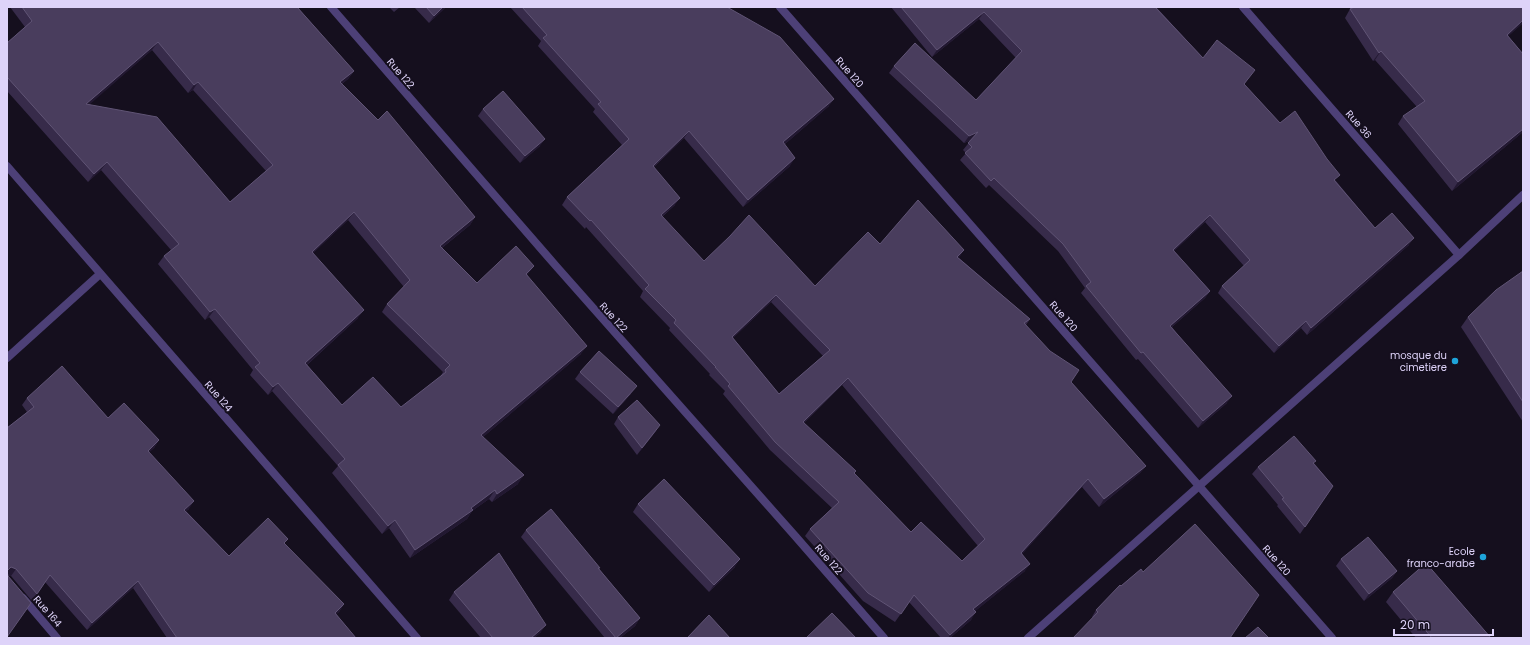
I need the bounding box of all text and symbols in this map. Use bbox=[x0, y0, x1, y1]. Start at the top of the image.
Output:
street label: Rue 120 bbox=[832, 54, 867, 91]
street label: Rue 122 bbox=[383, 55, 418, 92]
street label: Rue 36 bbox=[1342, 107, 1375, 142]
street label: Rue 120 bbox=[1046, 298, 1081, 335]
street label: Rue 122 bbox=[596, 299, 631, 336]
place label: mosque du cimetiere bbox=[1390, 348, 1447, 375]
marker: mosque du cimetiere bbox=[1450, 356, 1460, 366]
street label: Rue 124 bbox=[201, 378, 236, 415]
street label: Rue 122 bbox=[811, 541, 846, 578]
street label: Rue 120 bbox=[1259, 542, 1294, 579]
place label: Ecole franco-arabe bbox=[1407, 544, 1475, 571]
marker: Ecole franco-arabe bbox=[1478, 552, 1488, 562]
street label: Rue 164 bbox=[30, 592, 65, 630]
scale bar bbox=[1394, 611, 1493, 637]
text: 20 m bbox=[1400, 616, 1430, 633]

